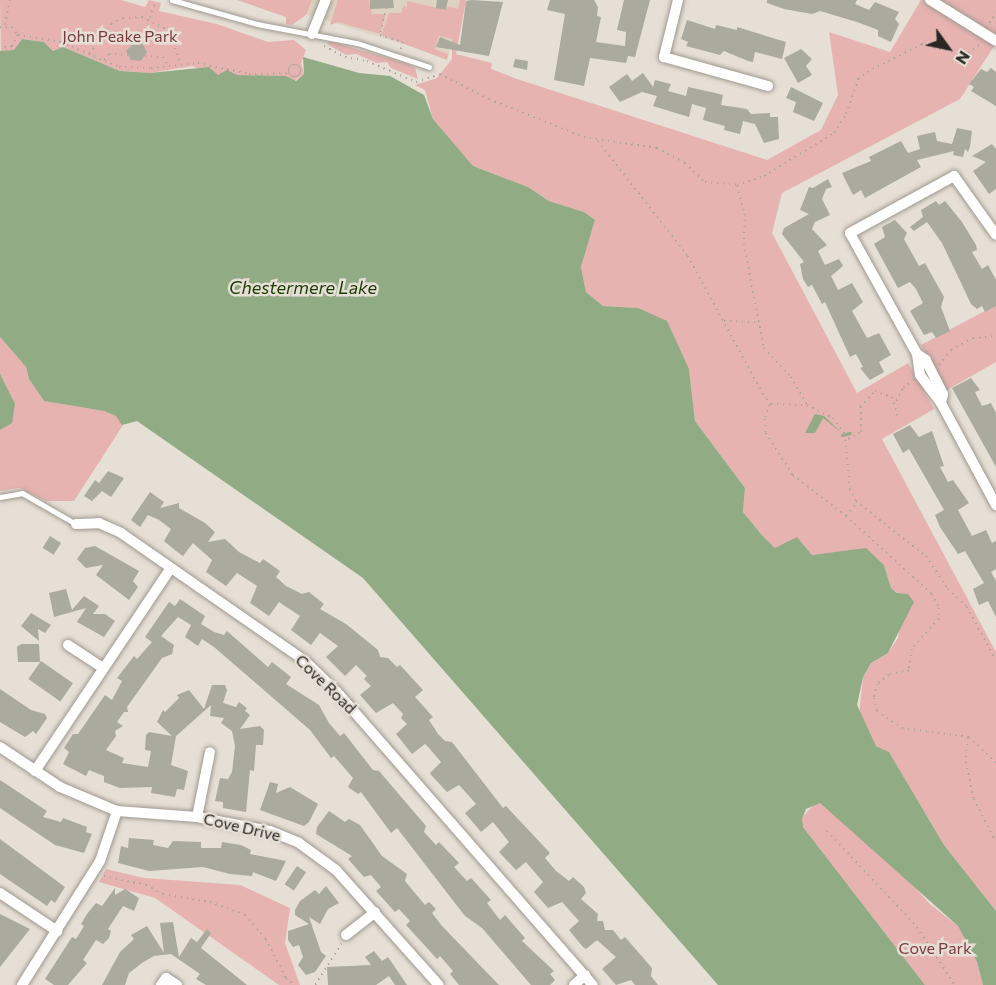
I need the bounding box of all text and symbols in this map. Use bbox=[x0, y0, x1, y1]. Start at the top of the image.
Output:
north arrow bbox=[918, 18, 978, 78]
park label: John Peake Park bbox=[62, 26, 178, 46]
text: N bbox=[952, 48, 975, 68]
water label: Chestermere Lake bbox=[229, 276, 377, 298]
street label: Cove Road bbox=[292, 650, 360, 718]
street label: Cove Drive bbox=[202, 809, 282, 845]
park label: Cove Park bbox=[898, 938, 972, 958]

